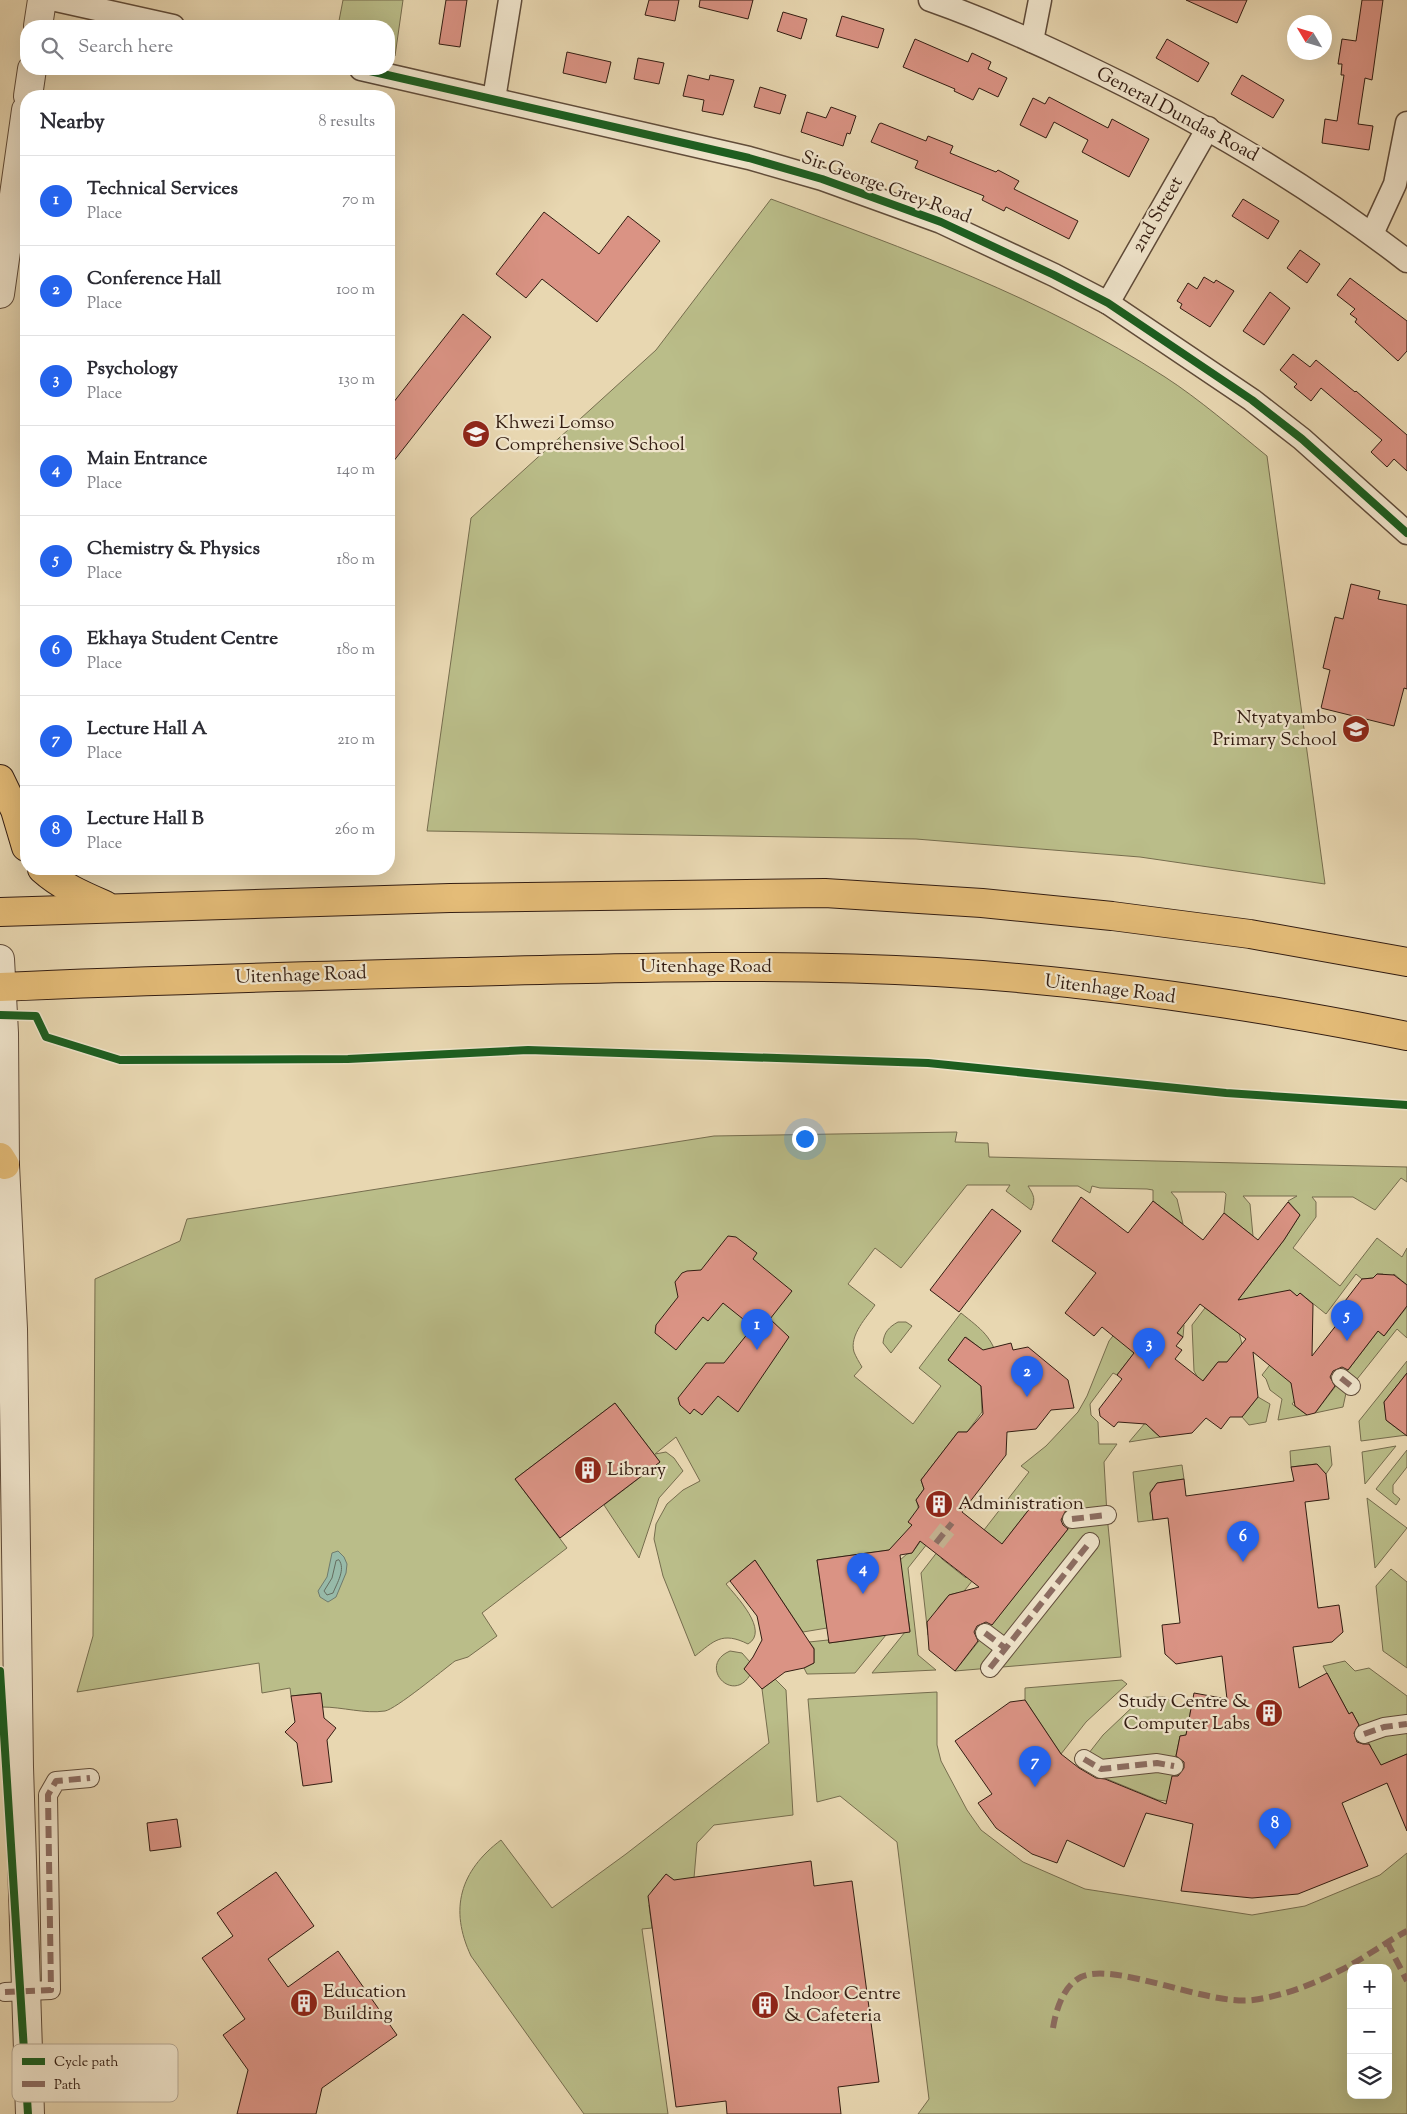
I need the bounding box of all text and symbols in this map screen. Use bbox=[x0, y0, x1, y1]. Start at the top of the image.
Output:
north arrow bbox=[1287, 15, 1332, 60]
search box bbox=[20, 20, 395, 75]
icon: search bbox=[38, 34, 66, 62]
text: Search here bbox=[78, 34, 173, 61]
street label: General Dundas Road bbox=[1091, 61, 1263, 169]
text: Nearby bbox=[40, 108, 105, 138]
text: 8 results bbox=[319, 111, 375, 134]
street label: Sir George Grey Road bbox=[797, 145, 975, 231]
street label: 2nd Street bbox=[1125, 172, 1191, 258]
text: Technical Services bbox=[87, 176, 238, 203]
text: 1 bbox=[53, 189, 59, 212]
text: 70 m bbox=[342, 189, 375, 212]
text: Place bbox=[87, 203, 122, 226]
text: Conference Hall bbox=[87, 266, 221, 293]
text: 2 bbox=[52, 279, 60, 302]
text: 100 m bbox=[336, 279, 375, 302]
text: Place bbox=[87, 293, 122, 316]
text: Psychology bbox=[87, 356, 178, 383]
text: 3 bbox=[53, 369, 59, 392]
text: 130 m bbox=[338, 369, 375, 392]
text: Place bbox=[87, 383, 122, 406]
place label: Khwezi Lomso Comprehensive School bbox=[495, 410, 685, 459]
school or university icon: Khwezi Lomso Comprehensive School bbox=[461, 419, 491, 449]
text: Main Entrance bbox=[87, 446, 207, 473]
text: 4 bbox=[52, 459, 60, 482]
text: 140 m bbox=[337, 459, 375, 482]
text: Place bbox=[87, 473, 122, 496]
text: Chemistry & Physics bbox=[87, 536, 260, 563]
text: 5 bbox=[53, 549, 59, 572]
text: 180 m bbox=[336, 549, 375, 572]
text: Place bbox=[87, 563, 122, 586]
text: Ekhaya Student Centre bbox=[87, 626, 278, 653]
text: 6 bbox=[52, 639, 60, 662]
text: 180 m bbox=[336, 639, 375, 662]
text: Place bbox=[87, 653, 122, 676]
place label: Ntyatyambo Primary School bbox=[1212, 705, 1337, 754]
school or university icon: Ntyatyambo Primary School bbox=[1341, 714, 1371, 744]
text: Lecture Hall A bbox=[87, 716, 207, 743]
text: 7 bbox=[52, 729, 60, 752]
text: 210 m bbox=[337, 729, 375, 752]
text: Place bbox=[87, 743, 122, 766]
text: Lecture Hall B bbox=[87, 806, 204, 833]
text: 8 bbox=[52, 819, 60, 842]
text: 260 m bbox=[334, 819, 375, 842]
text: Place bbox=[87, 833, 122, 856]
street label: Uitenhage Road bbox=[640, 954, 772, 981]
street label: Uitenhage Road bbox=[235, 960, 368, 992]
street label: Uitenhage Road bbox=[1043, 969, 1177, 1011]
your location bbox=[792, 1126, 818, 1152]
pin: 5 bbox=[1331, 1300, 1363, 1341]
pin: 1 bbox=[741, 1309, 773, 1350]
pin: 3 bbox=[1133, 1328, 1165, 1369]
pin: 2 bbox=[1011, 1356, 1043, 1397]
building icon: Library bbox=[573, 1455, 603, 1485]
place label: Library bbox=[607, 1457, 667, 1484]
building icon: Administration bbox=[924, 1489, 954, 1519]
place label: Administration bbox=[958, 1491, 1084, 1518]
pin: 6 bbox=[1227, 1521, 1259, 1562]
pin: 4 bbox=[847, 1553, 879, 1594]
place label: Study Centre & Computer Labs bbox=[1118, 1689, 1250, 1738]
building icon: Study Centre & Computer Labs bbox=[1254, 1698, 1284, 1728]
pin: 7 bbox=[1019, 1746, 1051, 1787]
pin: 8 bbox=[1259, 1808, 1291, 1849]
map controls bbox=[1347, 1964, 1392, 2099]
button: + bbox=[1347, 1964, 1392, 2009]
place label: Education Building bbox=[323, 1979, 407, 2028]
place label: Indoor Centre & Cafeteria bbox=[784, 1981, 901, 2030]
building icon: Education Building bbox=[289, 1988, 319, 2018]
building icon: Indoor Centre & Cafeteria bbox=[750, 1990, 780, 2020]
button: − bbox=[1347, 2009, 1392, 2054]
legend bbox=[12, 2044, 178, 2102]
text: Cycle path bbox=[54, 2053, 118, 2073]
button: layers bbox=[1347, 2054, 1392, 2099]
text: Path bbox=[54, 2076, 81, 2096]

